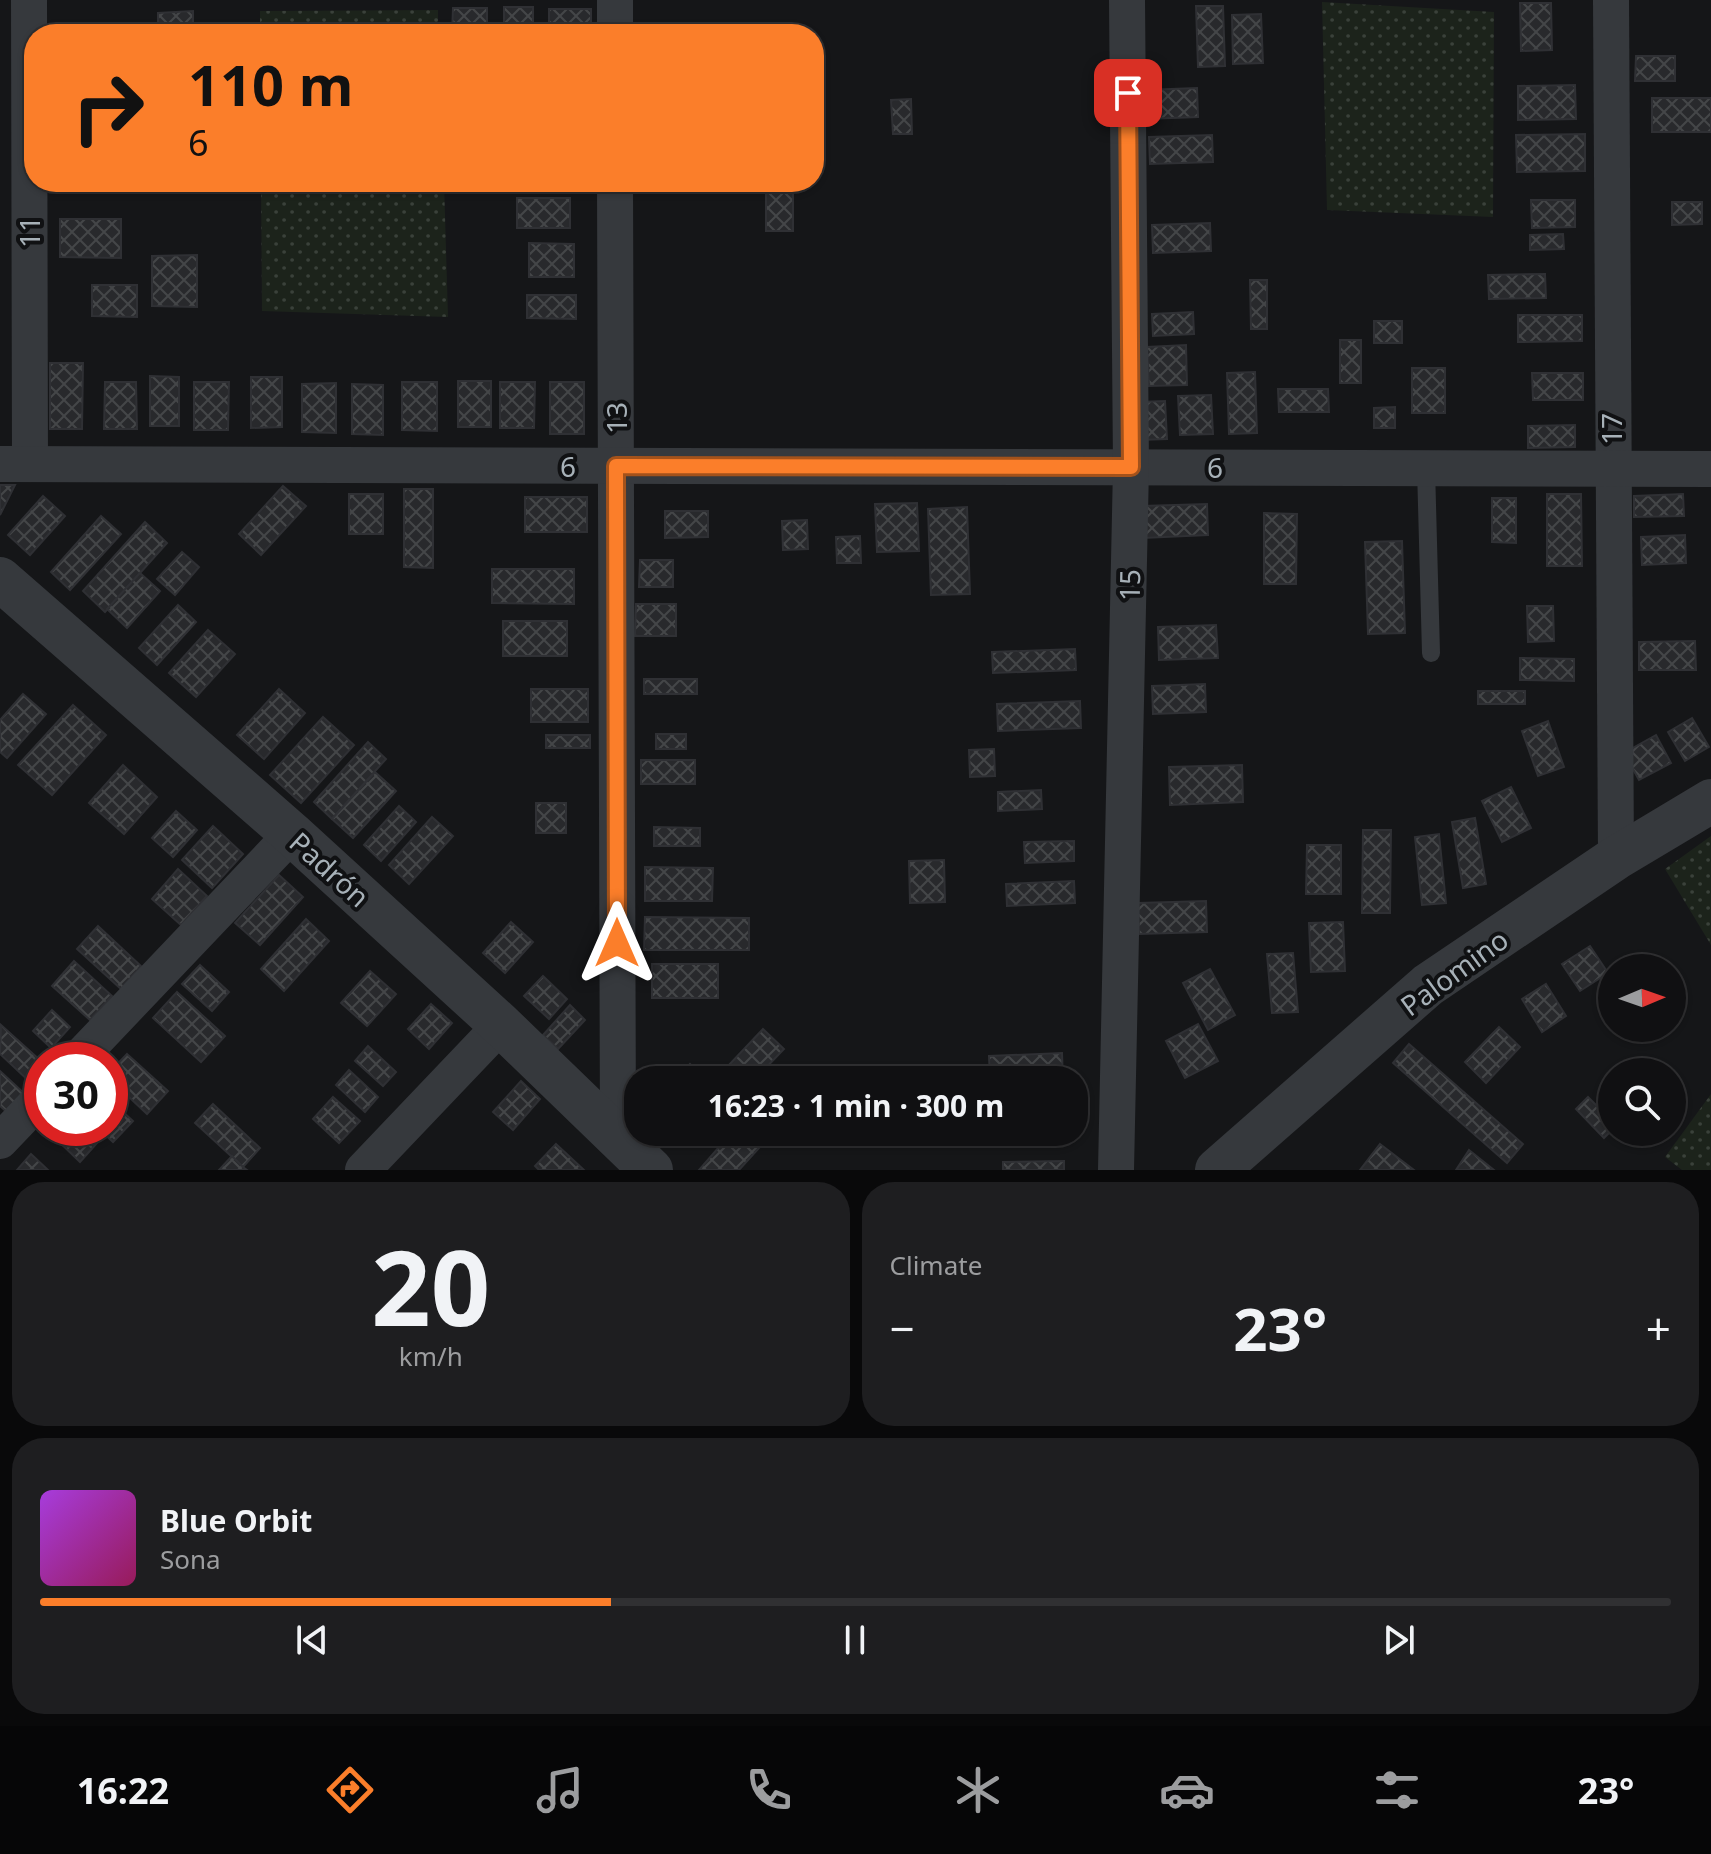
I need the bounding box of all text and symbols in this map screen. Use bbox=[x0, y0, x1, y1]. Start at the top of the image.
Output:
text: 110 m bbox=[188, 46, 353, 122]
icon: right bbox=[56, 56, 160, 160]
pin bbox=[1094, 59, 1162, 127]
icon: arrive bbox=[1106, 71, 1150, 115]
text: 6 bbox=[188, 118, 209, 167]
street label: 11 bbox=[10, 216, 48, 248]
street label: 13 bbox=[597, 402, 635, 434]
street label: 17 bbox=[1592, 413, 1630, 445]
street label: 6 bbox=[560, 447, 576, 485]
street label: 6 bbox=[1207, 448, 1223, 486]
street label: 15 bbox=[1110, 569, 1148, 601]
street label: Padrón bbox=[282, 823, 378, 915]
position arrow bbox=[575, 901, 659, 985]
street label: Palomino bbox=[1392, 920, 1516, 1024]
north arrow bbox=[1598, 954, 1686, 1042]
map controls bbox=[1598, 954, 1686, 1146]
speed limit sign: 30 bbox=[24, 1042, 128, 1146]
button: search bbox=[1598, 1058, 1686, 1146]
text: 16:23 · 1 min · 300 m bbox=[708, 1085, 1004, 1126]
text: 20 bbox=[371, 1215, 490, 1356]
text: Climate bbox=[890, 1247, 982, 1283]
text: 23° bbox=[1233, 1287, 1327, 1369]
text: − bbox=[890, 1298, 915, 1358]
text: + bbox=[1646, 1298, 1671, 1358]
text: km/h bbox=[399, 1338, 463, 1374]
text: Blue Orbit bbox=[160, 1500, 312, 1541]
text: Sona bbox=[160, 1541, 221, 1577]
icon: previous bbox=[290, 1618, 334, 1662]
icon: pause bbox=[833, 1618, 877, 1662]
icon: next bbox=[1377, 1618, 1421, 1662]
icon: directions bbox=[322, 1762, 378, 1818]
icon: music bbox=[532, 1762, 588, 1818]
icon: phone bbox=[741, 1762, 797, 1818]
icon: climate bbox=[950, 1762, 1006, 1818]
icon: car bbox=[1159, 1762, 1215, 1818]
icon: filters bbox=[1369, 1762, 1425, 1818]
text: 16:22 bbox=[77, 1766, 169, 1815]
text: 23° bbox=[1578, 1766, 1634, 1815]

